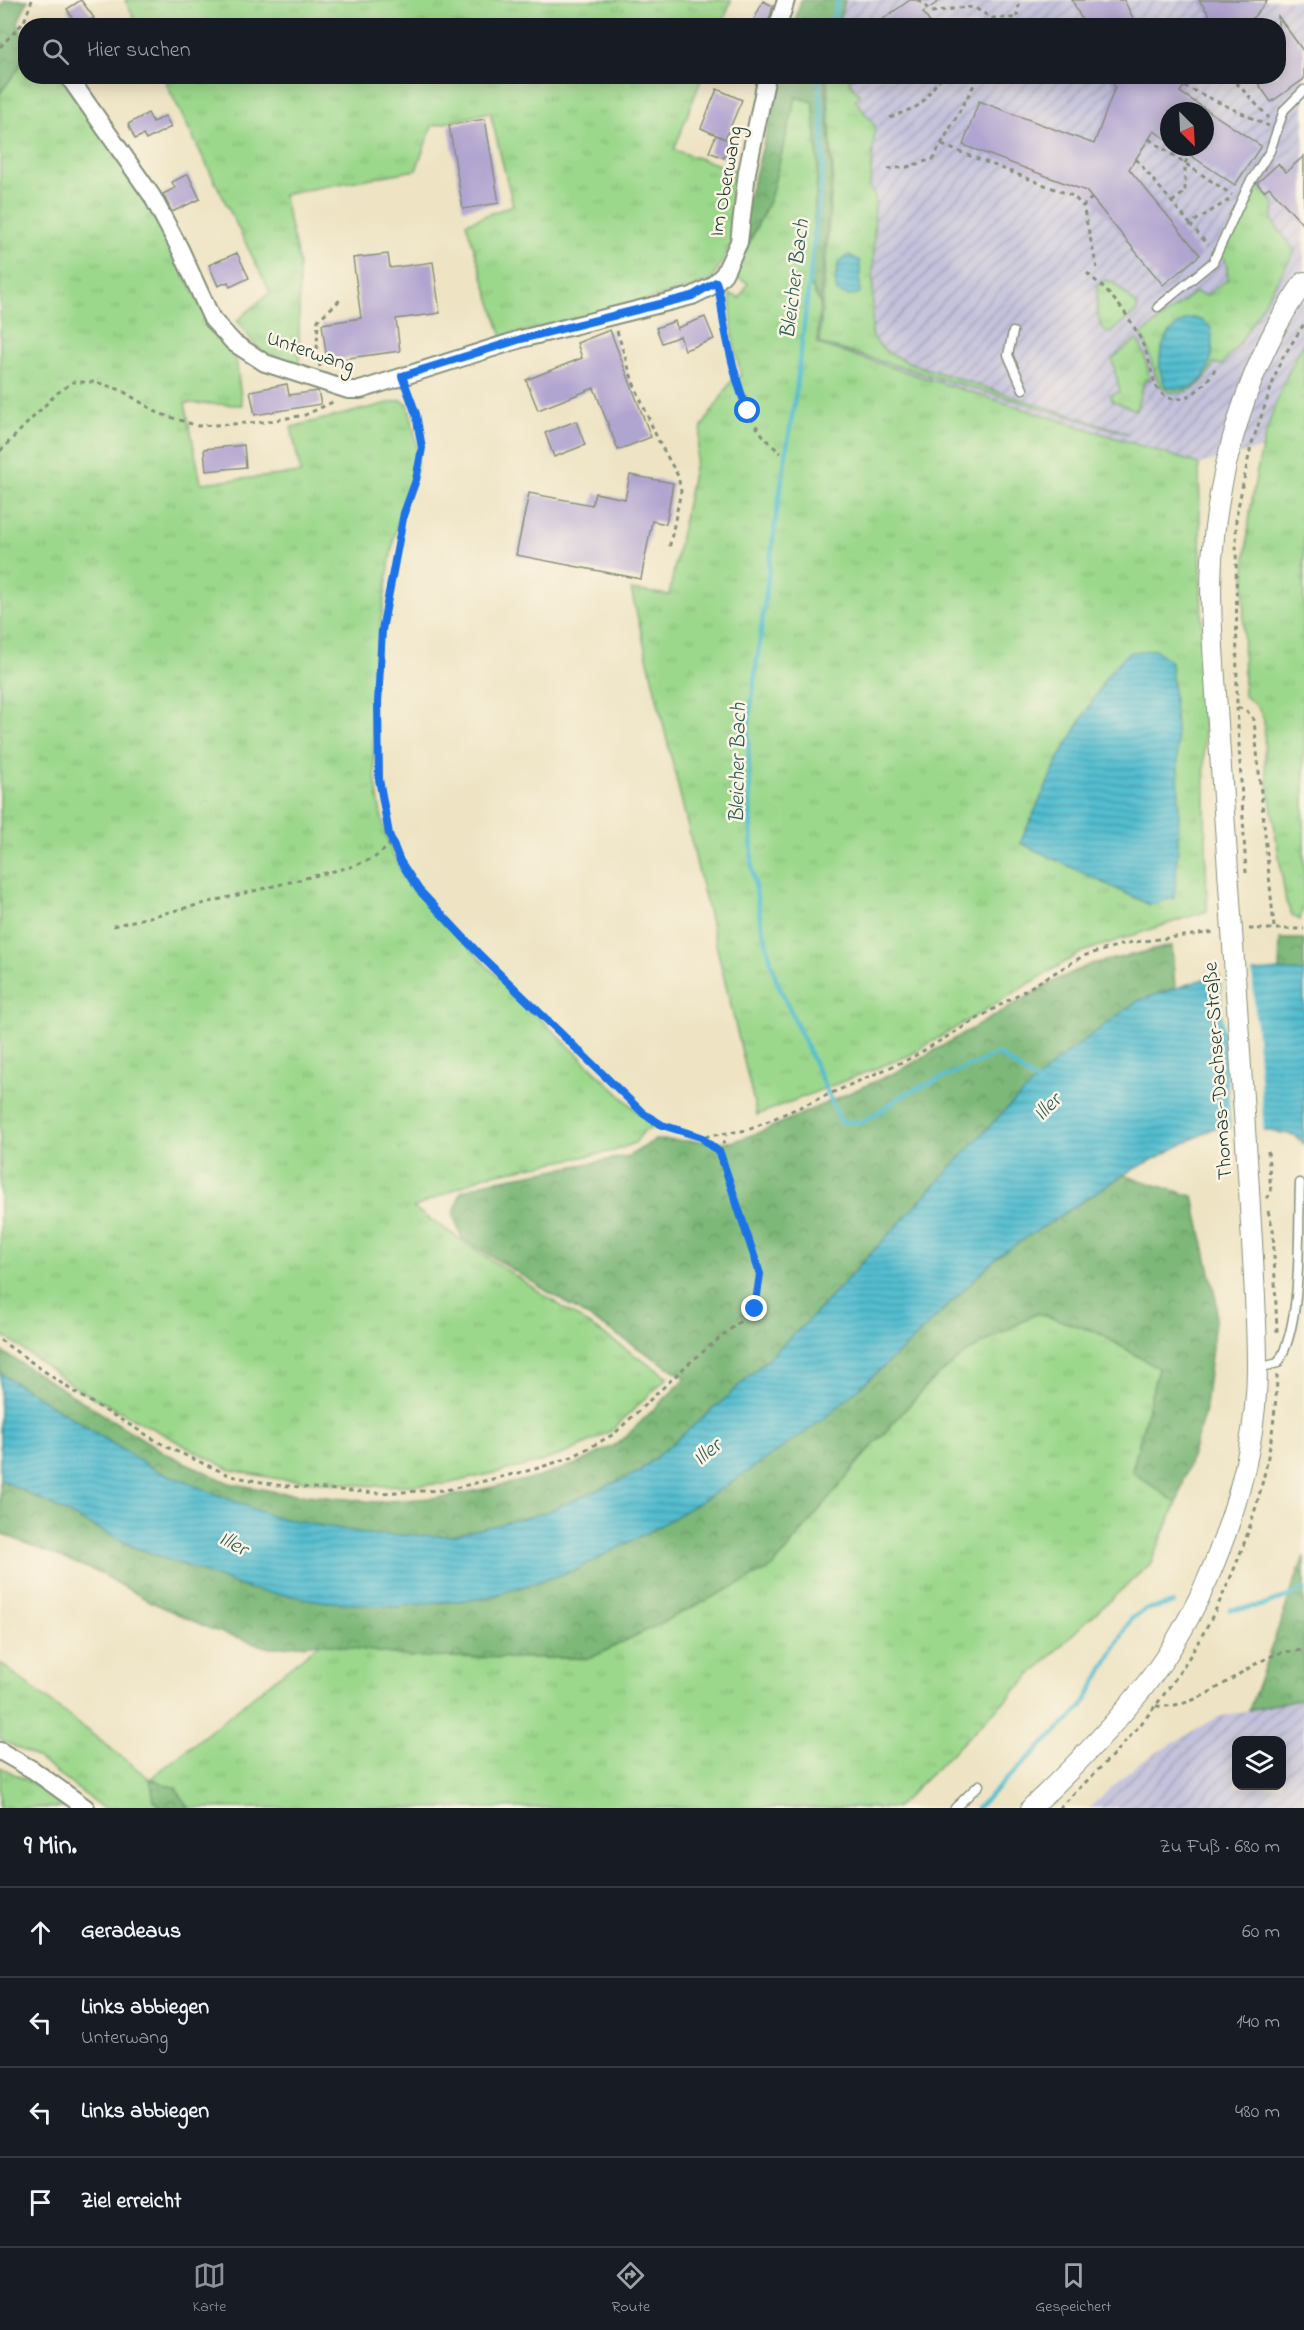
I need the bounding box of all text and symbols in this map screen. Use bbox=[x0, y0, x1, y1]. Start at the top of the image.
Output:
search box bbox=[18, 18, 1286, 84]
icon: search bbox=[39, 35, 72, 68]
text: Hier suchen bbox=[87, 35, 191, 67]
north arrow bbox=[1160, 102, 1214, 156]
street label: Im Oberwang bbox=[702, 123, 753, 240]
water label: Bleicher Bach bbox=[773, 217, 819, 341]
street label: Unterwang bbox=[262, 324, 359, 384]
route start bbox=[734, 397, 760, 423]
water label: Bleicher Bach bbox=[722, 702, 756, 823]
street label: Thomas-Dachser-Straße bbox=[1196, 960, 1242, 1181]
water label: Iller bbox=[1026, 1084, 1072, 1130]
route end bbox=[741, 1295, 767, 1321]
water label: Iller bbox=[686, 1430, 732, 1475]
water label: Iller bbox=[212, 1524, 256, 1567]
map controls bbox=[1232, 1736, 1286, 1790]
button: layers bbox=[1232, 1736, 1286, 1790]
text: 9 Min. bbox=[24, 1828, 77, 1866]
text: Zu Fuß · 680 m bbox=[1159, 1833, 1280, 1862]
icon: ahead bbox=[24, 1916, 57, 1949]
text: Geradeaus bbox=[81, 1916, 181, 1948]
text: 60 m bbox=[1242, 1918, 1280, 1947]
text: Links abbiegen bbox=[81, 1992, 209, 2024]
icon: left bbox=[24, 2006, 57, 2039]
text: 140 m bbox=[1236, 2008, 1280, 2037]
text: Unterwang bbox=[81, 2024, 168, 2053]
icon: left bbox=[24, 2096, 57, 2129]
text: Links abbiegen bbox=[81, 2096, 209, 2128]
text: 480 m bbox=[1235, 2098, 1280, 2127]
icon: arrive bbox=[24, 2186, 57, 2219]
text: Ziel erreicht bbox=[81, 2186, 181, 2218]
tab: Karte bbox=[192, 2259, 226, 2319]
tab: Route bbox=[611, 2259, 650, 2319]
tab: Gespeichert bbox=[1035, 2259, 1112, 2319]

